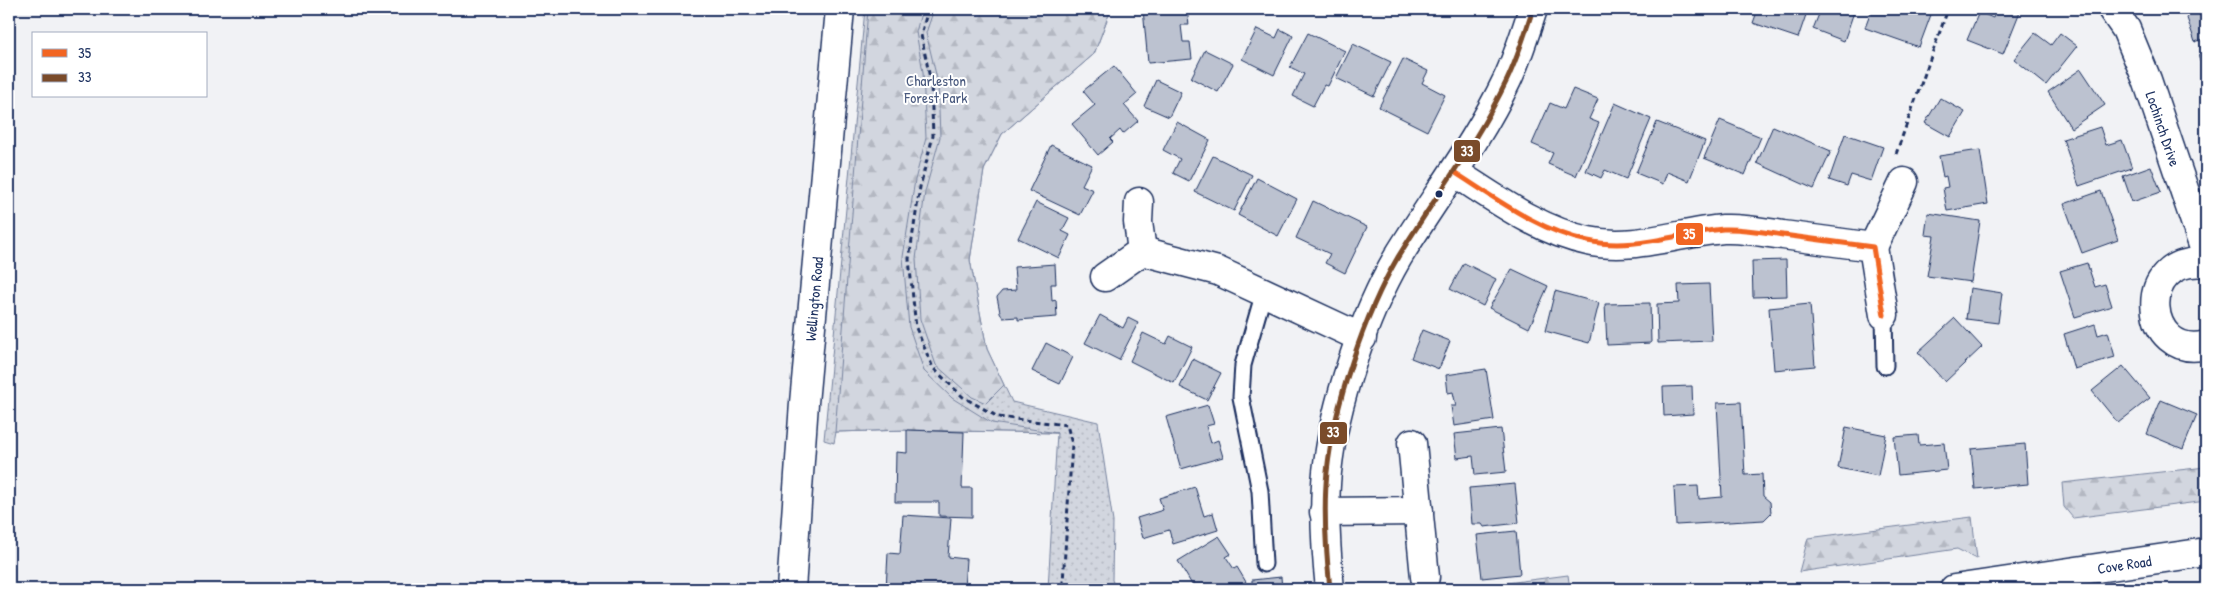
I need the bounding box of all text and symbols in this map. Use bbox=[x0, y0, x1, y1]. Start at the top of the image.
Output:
legend bbox=[32, 32, 208, 98]
text: 35 bbox=[78, 42, 92, 63]
text: 33 bbox=[78, 66, 92, 87]
park label: Charleston Forest Park bbox=[904, 70, 967, 108]
street label: Lochinch Drive bbox=[2141, 88, 2186, 169]
line badge: 33 bbox=[1453, 139, 1481, 163]
text: 33 bbox=[1461, 141, 1474, 160]
unlabelled marker bbox=[1434, 189, 1444, 199]
line badge: 35 bbox=[1675, 222, 1704, 246]
text: 35 bbox=[1683, 224, 1695, 243]
street label: Wellington Road bbox=[799, 256, 828, 342]
line badge: 33 bbox=[1319, 421, 1348, 445]
text: 33 bbox=[1327, 422, 1340, 441]
street label: Cove Road bbox=[2096, 550, 2153, 578]

